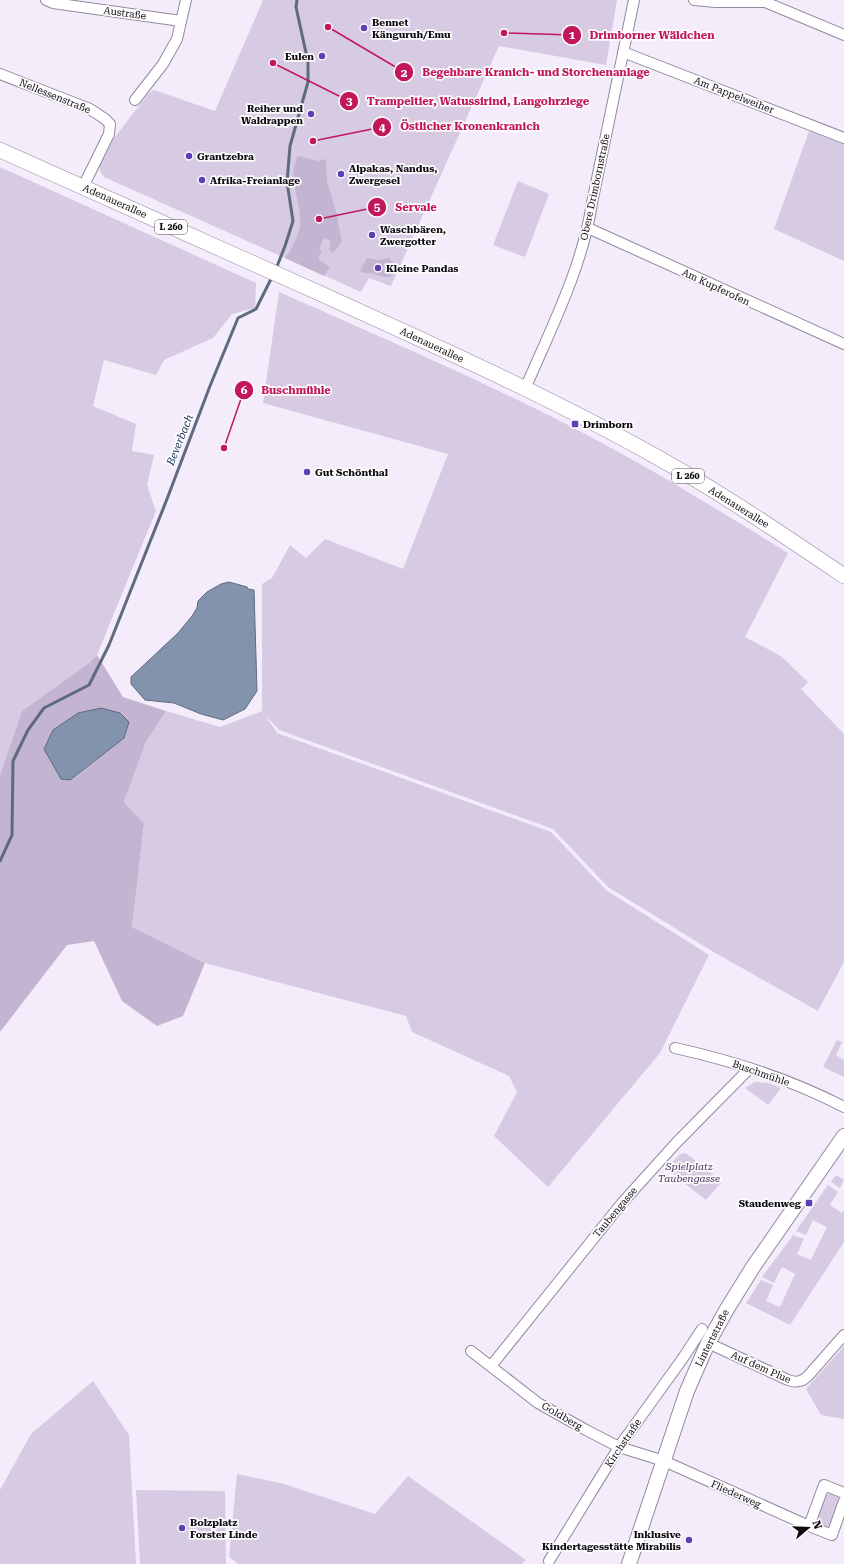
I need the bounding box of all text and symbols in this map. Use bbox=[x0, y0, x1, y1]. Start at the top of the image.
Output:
street label: Austraße bbox=[103, 5, 147, 21]
place label: Bennet Känguruh/Emu bbox=[372, 17, 451, 40]
marker: Bennet Känguruh/Emu bbox=[359, 23, 369, 33]
callout: Drimborner Wäldchen bbox=[562, 24, 723, 47]
text: 1 bbox=[569, 28, 576, 42]
text: Drimborner Wäldchen bbox=[589, 29, 715, 42]
place label: Eulen bbox=[285, 51, 314, 62]
marker: Eulen bbox=[317, 51, 327, 61]
callout: Begehbare Kranich- und Storchenanlage bbox=[394, 61, 657, 84]
text: 2 bbox=[401, 66, 408, 80]
text: Begehbare Kranich- und Storchenanlage bbox=[422, 66, 650, 79]
street label: Am Pappelweiher bbox=[693, 75, 775, 115]
street label: Nellessenstraße bbox=[18, 77, 93, 116]
callout: Trampeltier, Watussirind, Langohrziege bbox=[339, 90, 597, 113]
text: 3 bbox=[346, 94, 353, 108]
text: Trampeltier, Watussirind, Langohrziege bbox=[367, 95, 590, 108]
place label: Reiher und Waldrappen bbox=[241, 103, 303, 126]
marker: Reiher und Waldrappen bbox=[306, 109, 316, 119]
callout: Östlicher Kronenkranich bbox=[372, 115, 548, 138]
text: Östlicher Kronenkranich bbox=[400, 119, 540, 133]
text: 4 bbox=[379, 120, 386, 134]
street label: Obere Drimbornstraße bbox=[578, 132, 612, 241]
marker: Grantzebra bbox=[184, 151, 194, 161]
place label: Grantzebra bbox=[197, 151, 254, 162]
place label: Alpakas, Nandus, Zwergesel bbox=[349, 163, 437, 186]
marker: Alpakas, Nandus, Zwergesel bbox=[336, 169, 346, 179]
marker: Afrika-Freianlage bbox=[197, 175, 207, 185]
place label: Afrika-Freianlage bbox=[210, 175, 300, 186]
street label: Adenauerallee bbox=[81, 182, 149, 220]
callout: Servale bbox=[367, 195, 444, 218]
text: 5 bbox=[374, 200, 381, 214]
text: Servale bbox=[395, 201, 437, 214]
road number: L 260 bbox=[155, 220, 187, 234]
place label: Waschbären, Zwergotter bbox=[380, 224, 446, 247]
marker: Waschbären, Zwergotter bbox=[367, 230, 377, 240]
marker: Kleine Pandas bbox=[373, 263, 383, 273]
place label: Kleine Pandas bbox=[386, 263, 459, 274]
street label: Am Kupferofen bbox=[680, 266, 752, 308]
street label: Adenauerallee bbox=[398, 325, 466, 365]
callout: Buschmühle bbox=[234, 378, 339, 401]
text: 6 bbox=[241, 383, 248, 397]
text: Buschmühle bbox=[261, 384, 331, 397]
water label: Beverbach bbox=[164, 412, 196, 468]
marker: Drimborn bbox=[570, 419, 580, 429]
place label: Drimborn bbox=[583, 419, 633, 430]
marker: Gut Schönthal bbox=[302, 467, 312, 477]
place label: Gut Schönthal bbox=[315, 467, 389, 478]
road number: L 260 bbox=[672, 469, 704, 483]
street label: Adenauerallee bbox=[707, 484, 772, 530]
street label: Buschmühle bbox=[731, 1058, 792, 1088]
park label: Spielplatz Taubengasse bbox=[658, 1161, 720, 1184]
street label: Taubengasse bbox=[591, 1184, 639, 1239]
place label: Staudenweg bbox=[739, 1198, 802, 1209]
marker: Staudenweg bbox=[804, 1198, 814, 1208]
street label: Lintertstraße bbox=[693, 1307, 731, 1368]
street label: Auf dem Plue bbox=[729, 1349, 793, 1385]
street label: Goldberg bbox=[540, 1400, 585, 1432]
street label: Kirchstraße bbox=[603, 1416, 644, 1469]
street label: Fliederweg bbox=[709, 1478, 763, 1510]
north arrow bbox=[788, 1508, 828, 1548]
place label: Bolzplatz Forster Linde bbox=[190, 1517, 258, 1540]
text: N bbox=[809, 1519, 825, 1532]
marker: Bolzplatz Forster Linde bbox=[177, 1523, 187, 1533]
place label: Inklusive Kindertagesstätte Mirabilis bbox=[542, 1529, 681, 1552]
marker: Inklusive Kindertagesstätte Mirabilis bbox=[684, 1535, 694, 1545]

